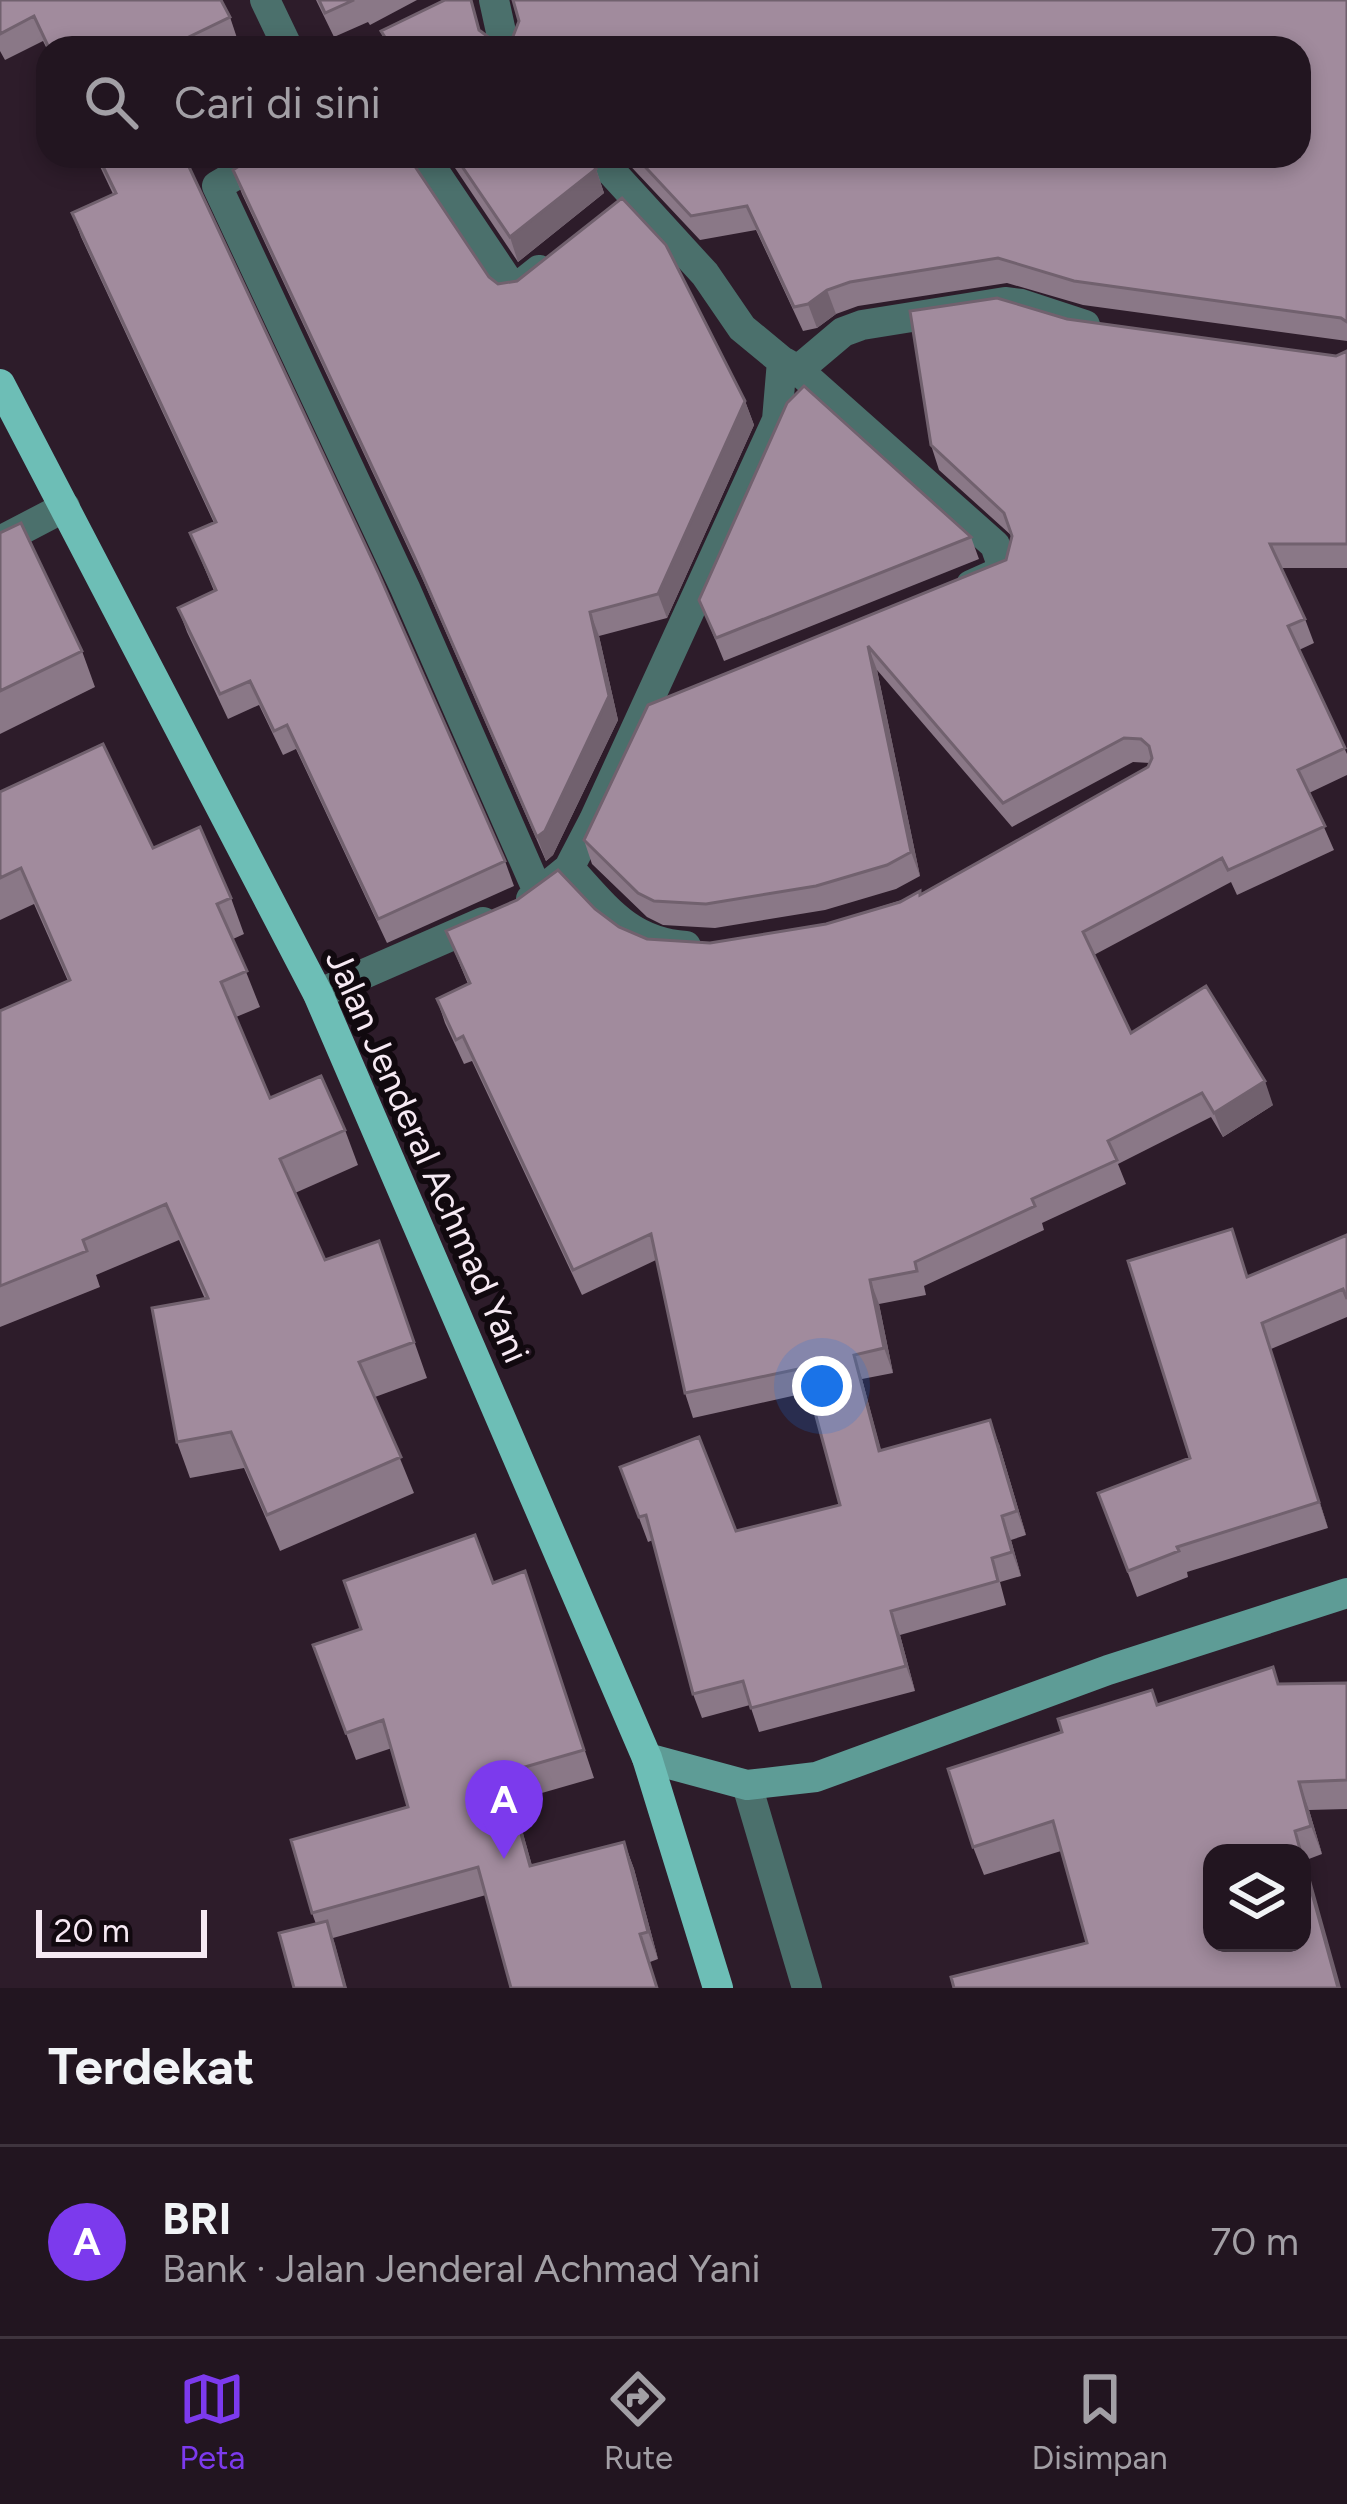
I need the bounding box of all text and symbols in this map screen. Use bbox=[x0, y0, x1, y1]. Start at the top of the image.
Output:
search box bbox=[36, 36, 1311, 168]
icon: search bbox=[78, 69, 144, 135]
text: Cari di sini bbox=[174, 75, 381, 129]
street label: Jalan Jenderal Achmad Yani bbox=[317, 943, 538, 1369]
your location bbox=[792, 1356, 852, 1416]
pin: A bbox=[465, 1760, 543, 1859]
map controls bbox=[1203, 1844, 1311, 1952]
button: layers bbox=[1203, 1844, 1311, 1952]
scale bar bbox=[36, 1904, 207, 1957]
text: 20 m bbox=[54, 1911, 130, 1950]
text: Terdekat bbox=[48, 2036, 254, 2097]
text: BRI bbox=[162, 2191, 232, 2245]
text: A bbox=[73, 2218, 101, 2265]
text: 70 m bbox=[1210, 2218, 1299, 2265]
text: Bank · Jalan Jenderal Achmad Yani bbox=[162, 2245, 760, 2292]
tab: Peta bbox=[179, 2366, 245, 2477]
tab: Rute bbox=[604, 2366, 673, 2477]
tab: Disimpan bbox=[1032, 2366, 1168, 2477]

